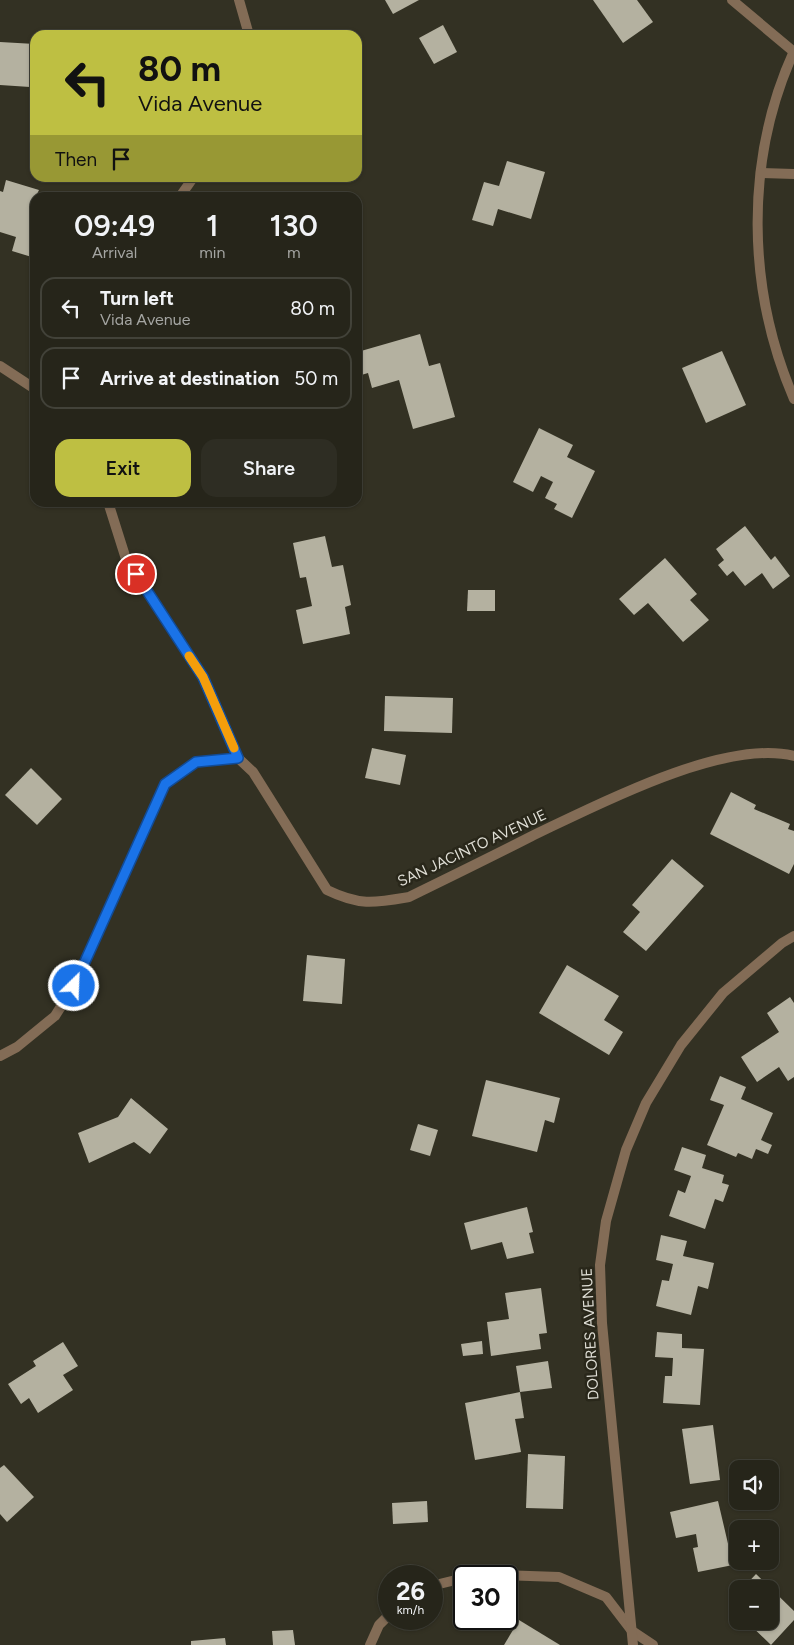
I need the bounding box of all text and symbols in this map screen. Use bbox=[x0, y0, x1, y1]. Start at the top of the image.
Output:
text: 80 m bbox=[138, 48, 221, 90]
icon: left bbox=[55, 50, 120, 115]
text: Vida Avenue bbox=[138, 90, 262, 117]
icon: arrive bbox=[107, 145, 135, 173]
text: Then bbox=[55, 148, 97, 171]
text: 09:49 bbox=[74, 207, 155, 244]
text: 1 bbox=[206, 207, 219, 244]
text: 130 bbox=[270, 207, 318, 244]
text: Arrival bbox=[92, 243, 137, 262]
text: min bbox=[199, 243, 225, 262]
text: m bbox=[287, 243, 301, 262]
text: Turn left bbox=[100, 287, 174, 310]
icon: left bbox=[57, 294, 85, 322]
text: 80 m bbox=[290, 297, 335, 320]
text: Vida Avenue bbox=[100, 310, 190, 329]
icon: arrive bbox=[57, 364, 85, 392]
text: Arrive at destination bbox=[100, 367, 279, 390]
text: 50 m bbox=[294, 367, 338, 390]
button: Exit bbox=[55, 439, 191, 497]
button: Share bbox=[201, 439, 337, 497]
pin bbox=[115, 553, 157, 595]
icon: arrive bbox=[122, 560, 150, 588]
street label: SAN JACINTO AVENUE bbox=[395, 806, 549, 890]
position arrow bbox=[47, 959, 99, 1011]
street label: DOLORES AVENUE bbox=[578, 1268, 602, 1400]
map controls bbox=[729, 1460, 779, 1630]
button: sound bbox=[729, 1460, 779, 1510]
button: + bbox=[729, 1520, 779, 1570]
speed limit sign: 30 bbox=[453, 1565, 518, 1630]
text: 26 bbox=[396, 1576, 425, 1606]
button: − bbox=[729, 1580, 779, 1630]
text: km/h bbox=[397, 1603, 424, 1617]

